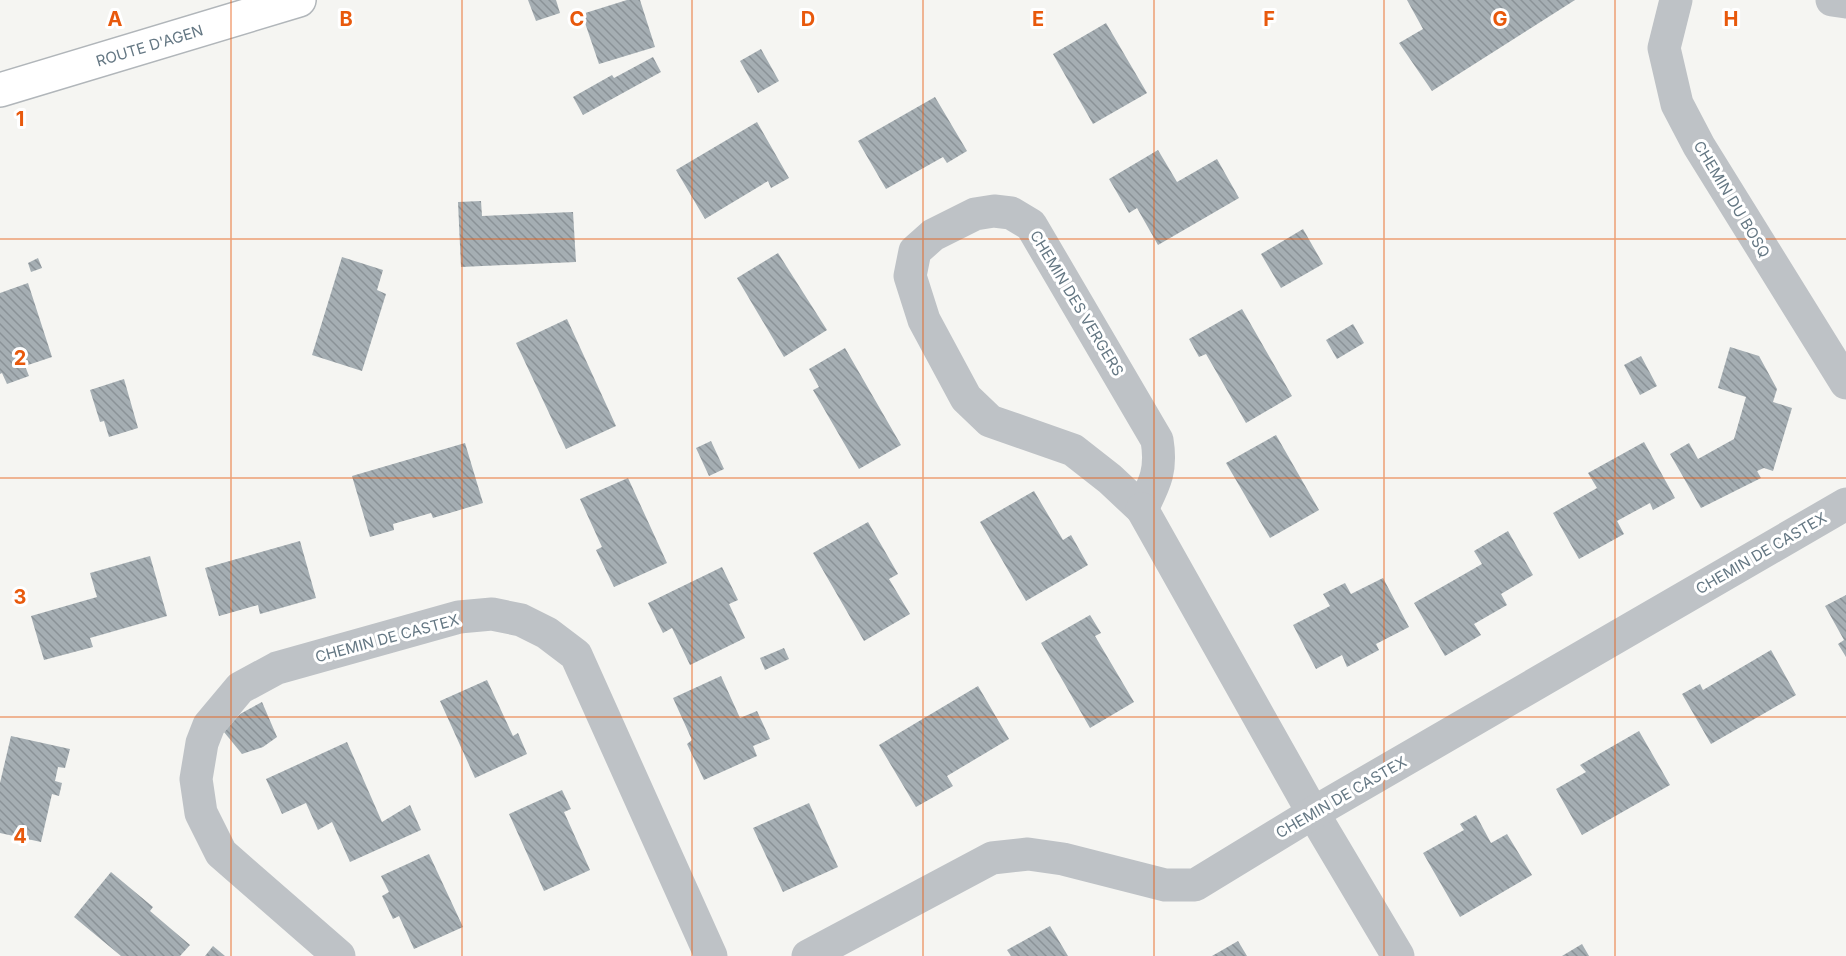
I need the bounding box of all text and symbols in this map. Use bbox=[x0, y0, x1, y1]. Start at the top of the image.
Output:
text: B bbox=[339, 7, 353, 31]
text: C bbox=[570, 7, 584, 31]
text: D bbox=[801, 7, 815, 31]
text: E bbox=[1032, 7, 1044, 31]
text: F bbox=[1263, 7, 1275, 31]
text: G bbox=[1492, 7, 1508, 31]
text: H bbox=[1724, 7, 1738, 31]
street label: ROUTE D'AGEN bbox=[94, 20, 206, 70]
text: 1 bbox=[16, 107, 24, 131]
street label: CHEMIN DU BOSQ bbox=[1690, 137, 1774, 261]
street label: CHEMIN DES VERGERS bbox=[1026, 227, 1128, 379]
text: 2 bbox=[14, 346, 26, 370]
street label: CHEMIN DE CASTEX bbox=[1692, 508, 1830, 598]
text: 3 bbox=[14, 585, 26, 609]
street label: CHEMIN DE CASTEX bbox=[313, 610, 461, 666]
street label: CHEMIN DE CASTEX bbox=[1272, 752, 1410, 842]
text: 4 bbox=[13, 824, 27, 848]

